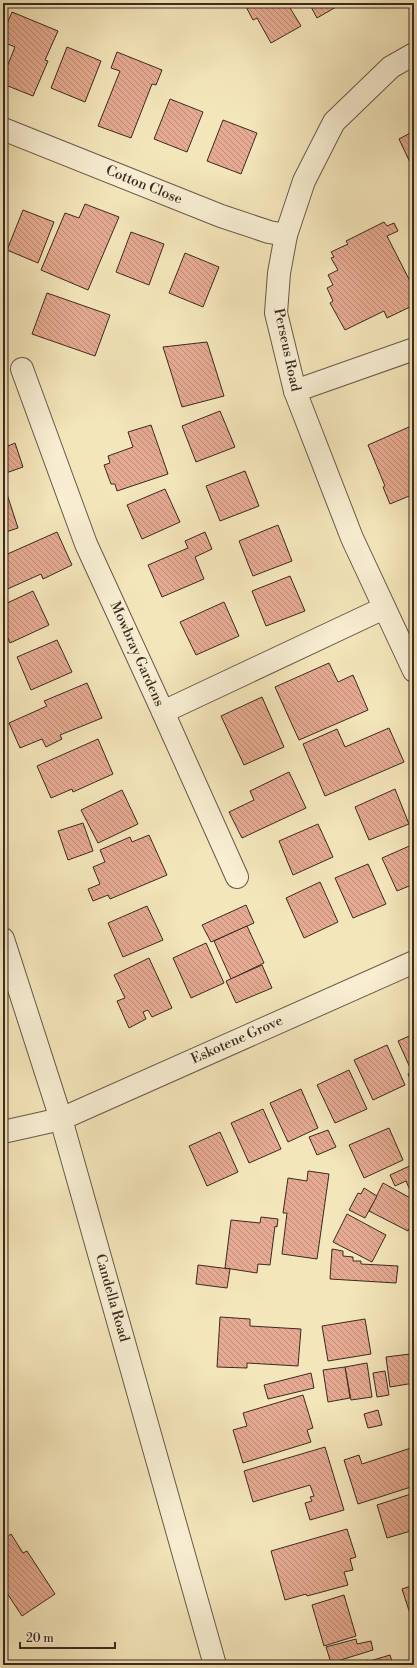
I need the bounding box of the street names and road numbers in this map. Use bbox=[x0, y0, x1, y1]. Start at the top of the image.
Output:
street label: Cotton Close bbox=[103, 161, 185, 209]
street label: Perseus Road bbox=[269, 307, 305, 393]
street label: Mowbray Gardens bbox=[106, 599, 168, 709]
street label: Eskotene Grove bbox=[188, 1012, 286, 1068]
street label: Candella Road bbox=[91, 1252, 133, 1344]

